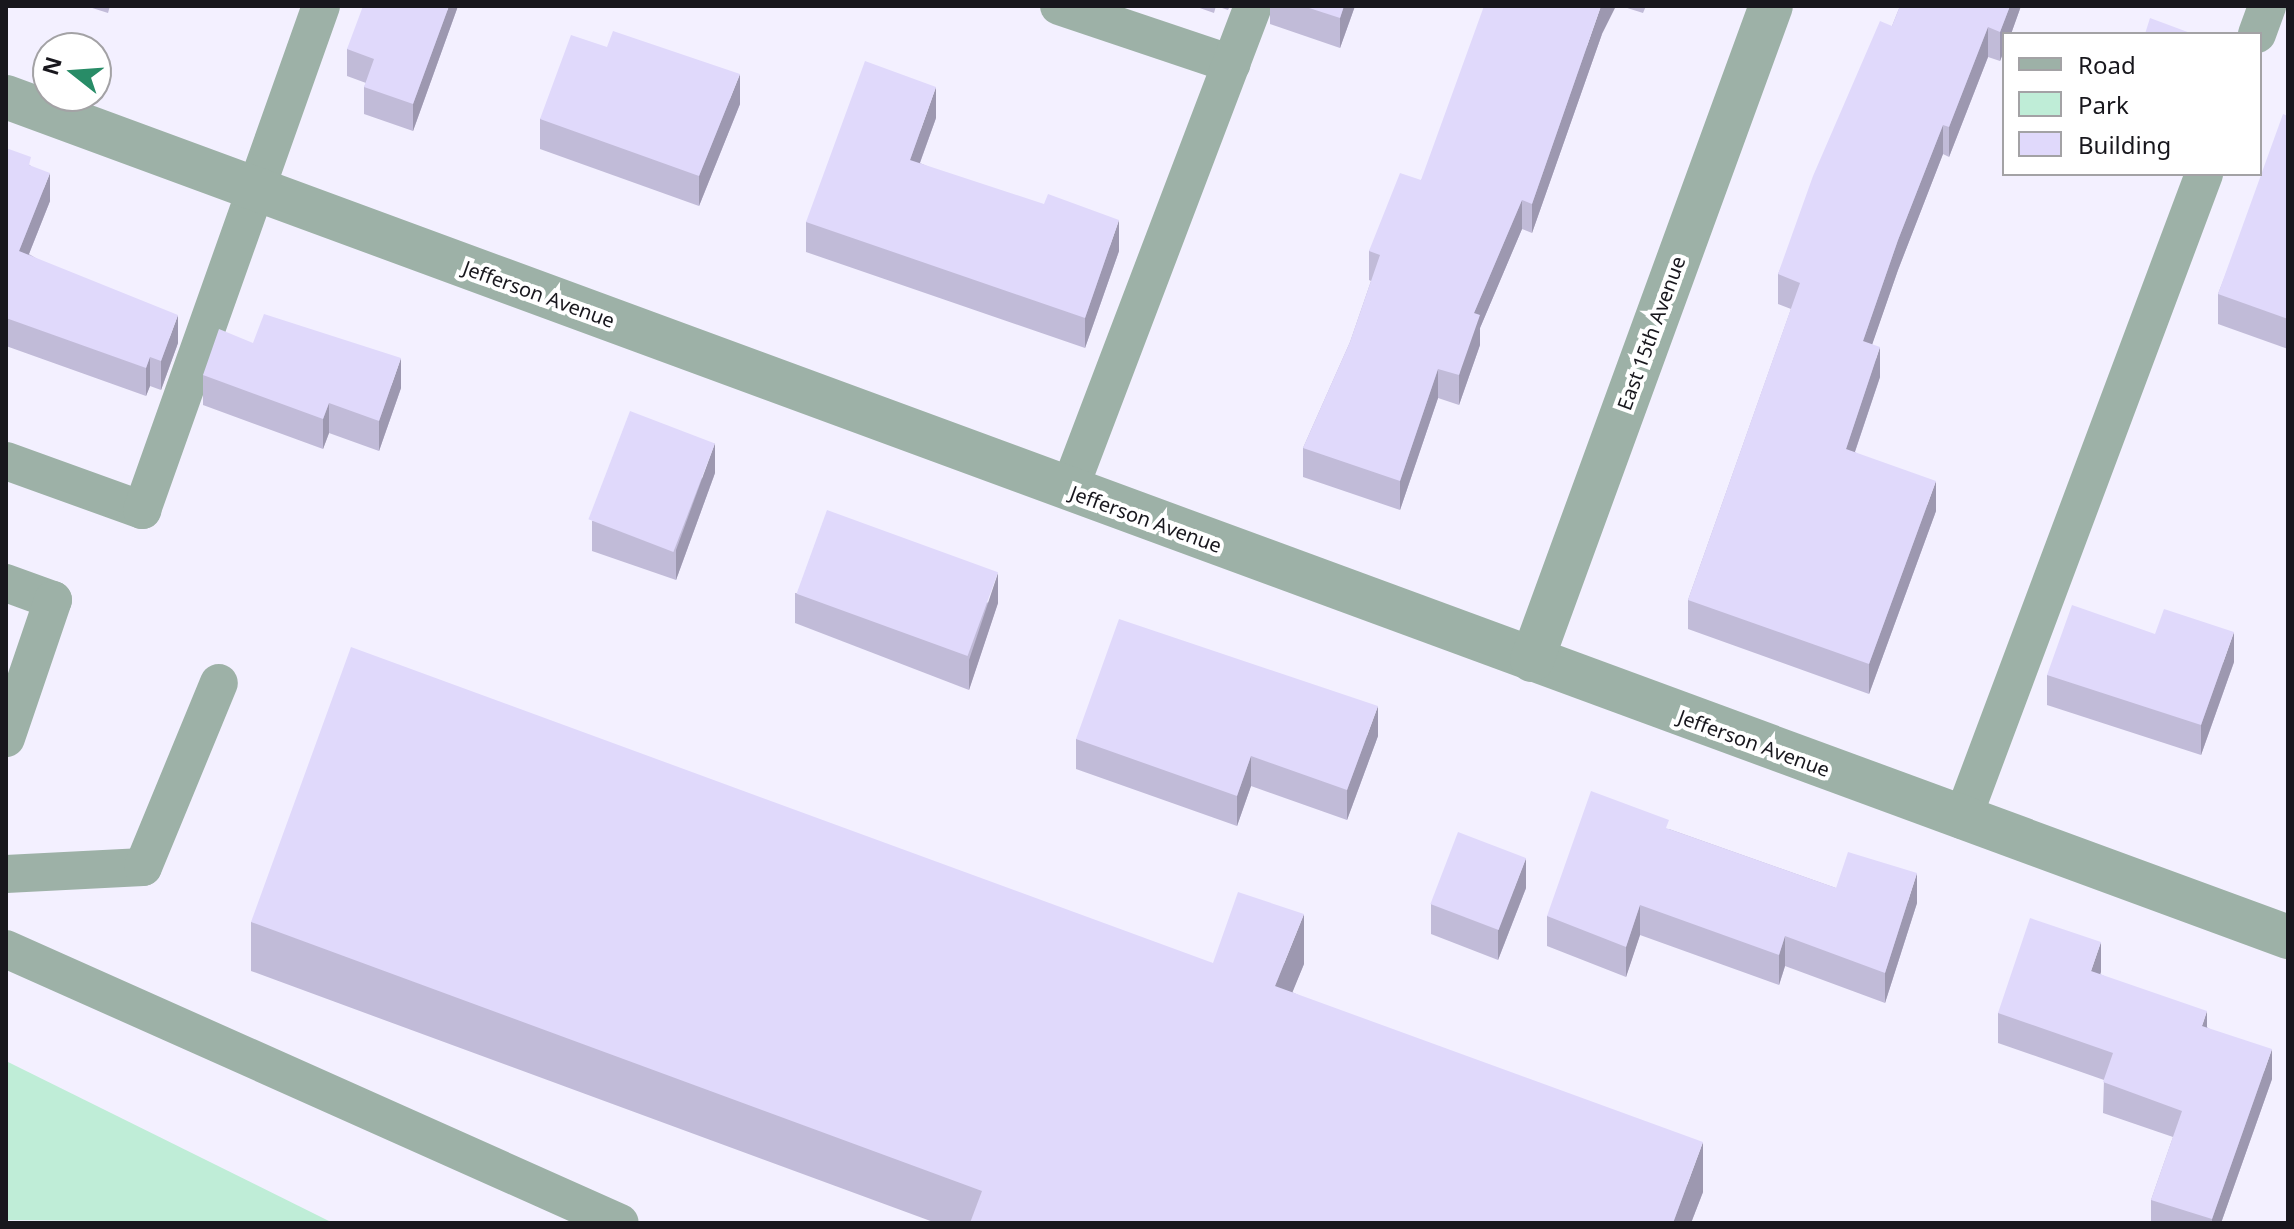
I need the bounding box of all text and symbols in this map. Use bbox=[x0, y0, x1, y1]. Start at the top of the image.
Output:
north arrow bbox=[32, 32, 112, 112]
legend bbox=[2002, 32, 2262, 176]
text: Road bbox=[2078, 48, 2136, 81]
text: N bbox=[34, 53, 68, 79]
text: Park bbox=[2078, 88, 2129, 121]
text: Building bbox=[2078, 128, 2171, 161]
street label: East 15th Avenue bbox=[1612, 253, 1690, 413]
street label: Jefferson Avenue bbox=[460, 255, 618, 333]
street label: Jefferson Avenue bbox=[1067, 480, 1225, 558]
street label: Jefferson Avenue bbox=[1675, 704, 1833, 782]

